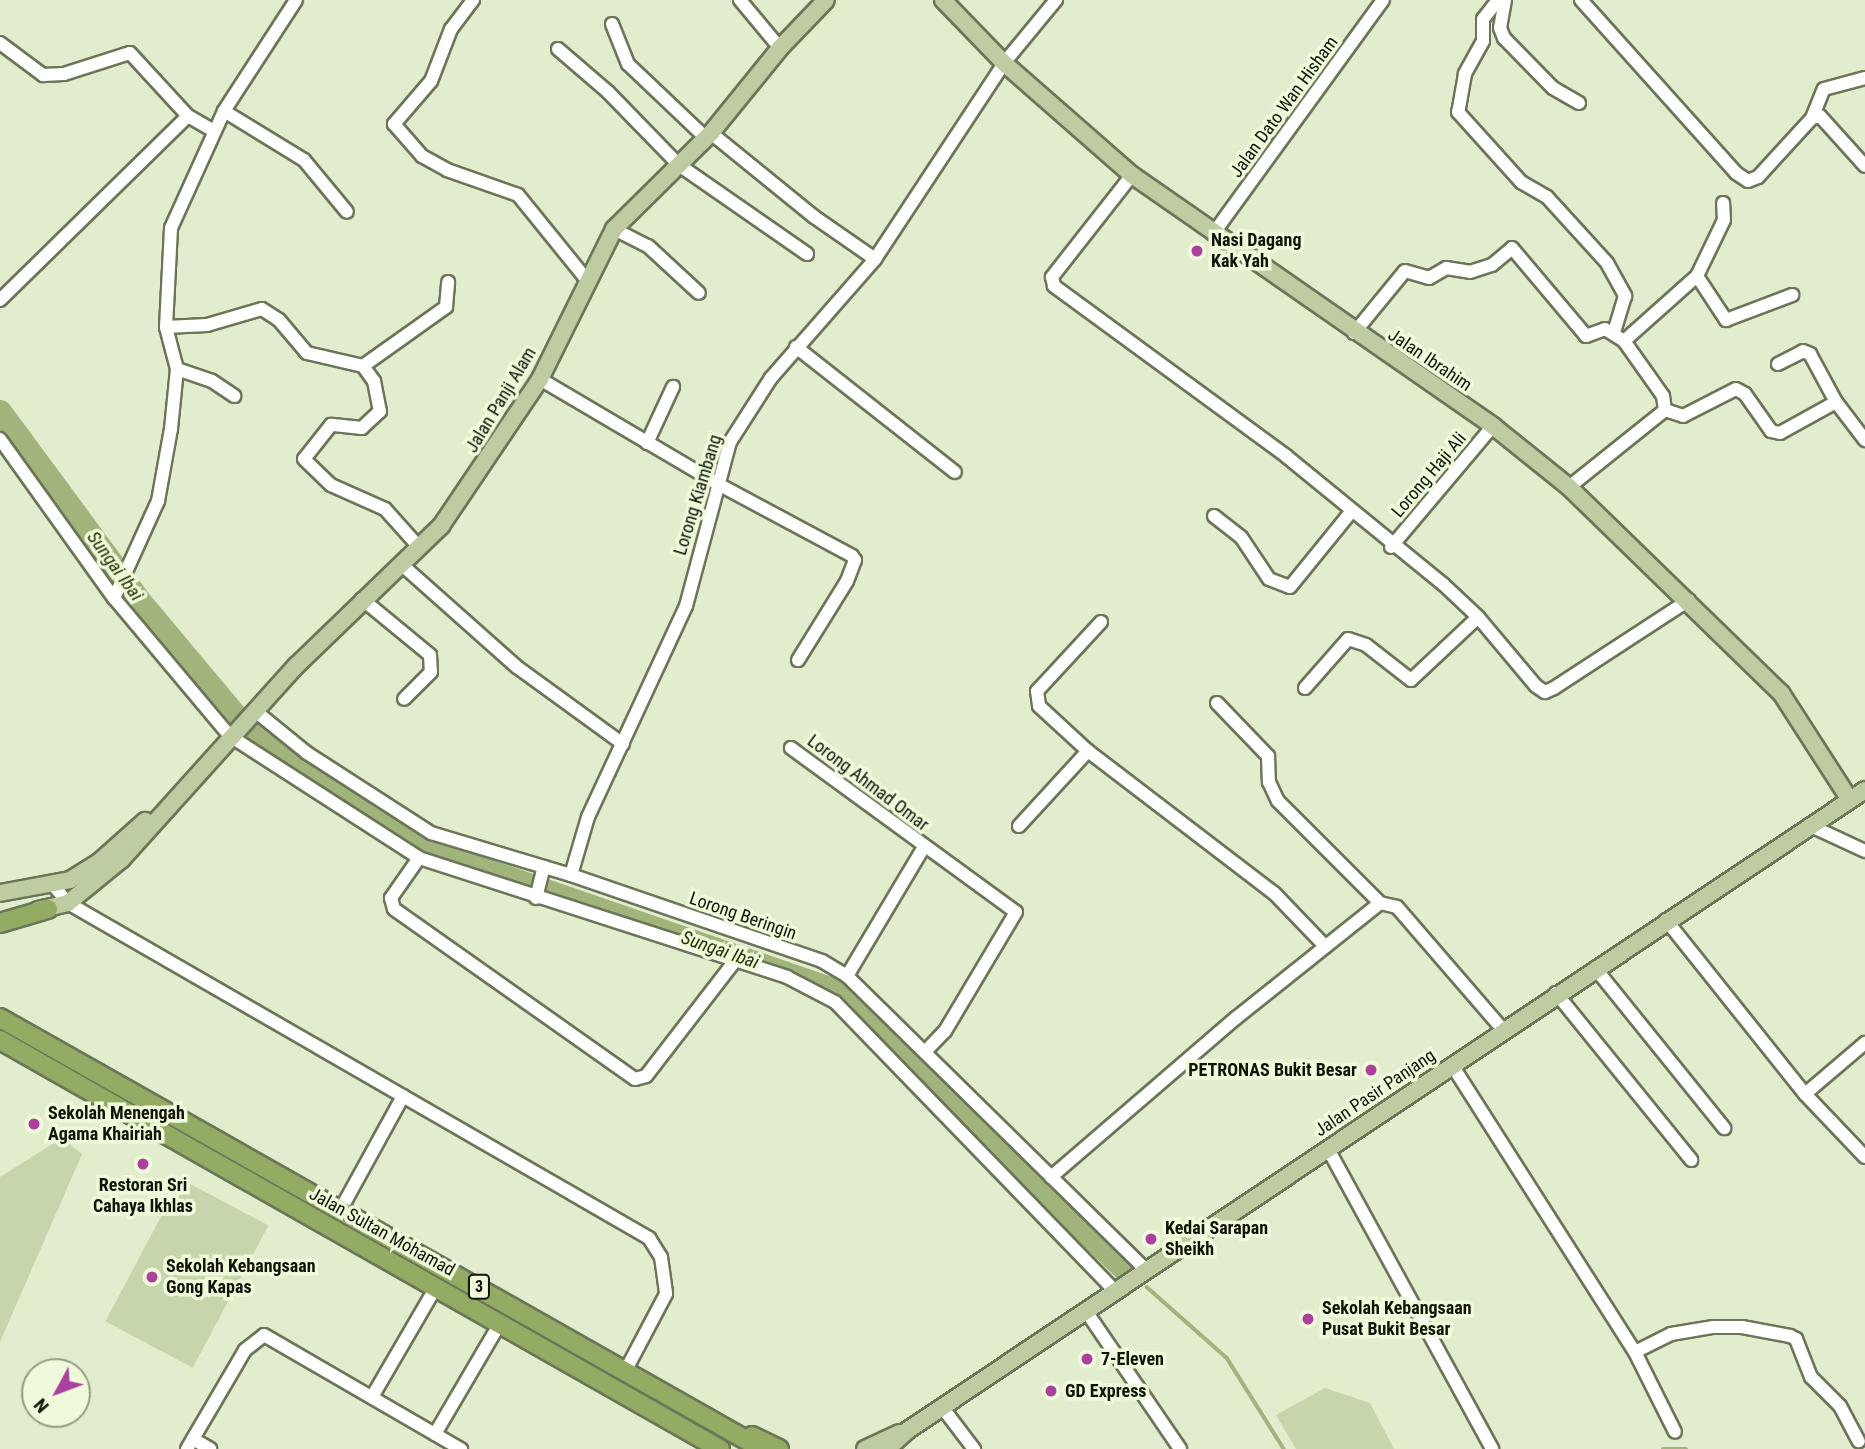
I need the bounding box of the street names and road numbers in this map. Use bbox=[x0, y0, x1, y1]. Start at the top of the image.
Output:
street label: Jalan Dato Wan Hisham bbox=[1225, 32, 1343, 182]
street label: Jalan Ibrahim bbox=[1384, 324, 1476, 396]
street label: Jalan Panji Alam bbox=[461, 343, 541, 457]
street label: Lorong Haji Ali bbox=[1387, 428, 1471, 522]
street label: Lorong Kiambang bbox=[669, 432, 727, 558]
street label: Lorong Ahmad Omar bbox=[803, 730, 933, 836]
street label: Lorong Beringin bbox=[687, 888, 799, 944]
street label: Jalan Pasir Panjang bbox=[1311, 1045, 1439, 1141]
street label: Jalan Sultan Mohamad bbox=[306, 1183, 458, 1281]
road number: 3 bbox=[467, 1274, 491, 1300]

